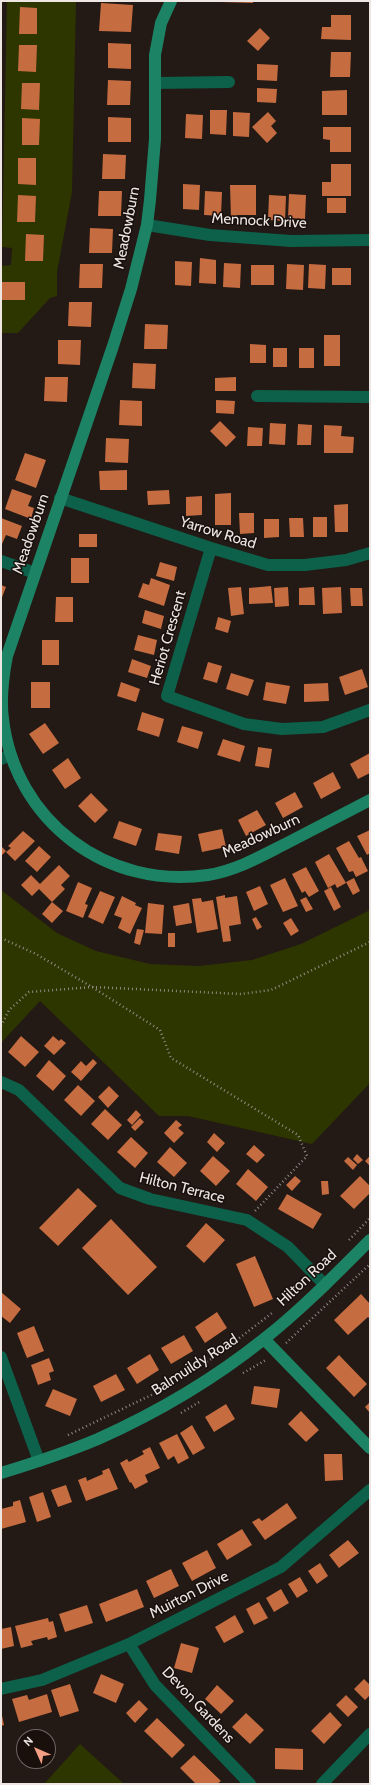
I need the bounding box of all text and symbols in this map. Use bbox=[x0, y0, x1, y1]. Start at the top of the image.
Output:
street label: Meadowburn bbox=[110, 185, 144, 271]
street label: Mennock Drive bbox=[211, 210, 307, 232]
street label: Meadowburn bbox=[9, 492, 53, 576]
street label: Yarrow Road bbox=[178, 513, 258, 553]
street label: Heriot Crescent bbox=[146, 588, 190, 688]
street label: Meadowburn bbox=[219, 810, 303, 862]
street label: Hilton Terrace bbox=[137, 1169, 227, 1207]
street label: Hilton Road bbox=[274, 1246, 340, 1310]
street label: Balmuildy Road bbox=[149, 1330, 241, 1400]
street label: Muirton Drive bbox=[146, 1567, 232, 1623]
street label: Devon Gardens bbox=[158, 1663, 238, 1747]
north arrow bbox=[16, 1729, 56, 1769]
text: N bbox=[21, 1734, 36, 1749]

